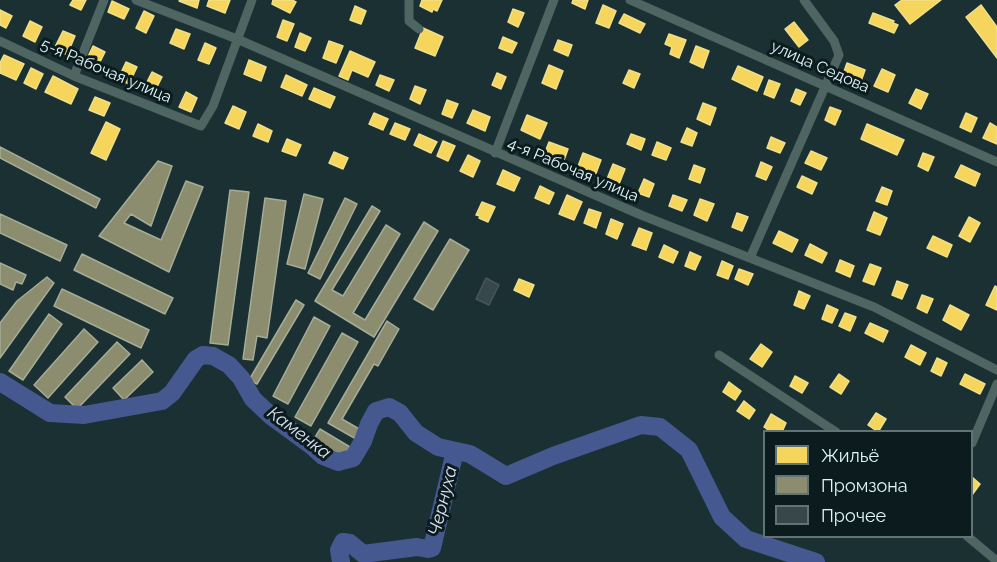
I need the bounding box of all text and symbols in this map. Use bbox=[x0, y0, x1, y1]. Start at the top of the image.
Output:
street label: 5-я Рабочая улица bbox=[38, 35, 174, 107]
street label: улица Седова bbox=[768, 37, 872, 97]
street label: 4-я Рабочая улица bbox=[505, 134, 641, 206]
water label: Каменка bbox=[263, 402, 335, 464]
legend bbox=[763, 430, 973, 538]
text: Жильё bbox=[821, 445, 879, 466]
water label: Чернуха bbox=[424, 464, 462, 538]
text: Промзона bbox=[821, 475, 908, 496]
text: Прочее bbox=[821, 505, 886, 526]

